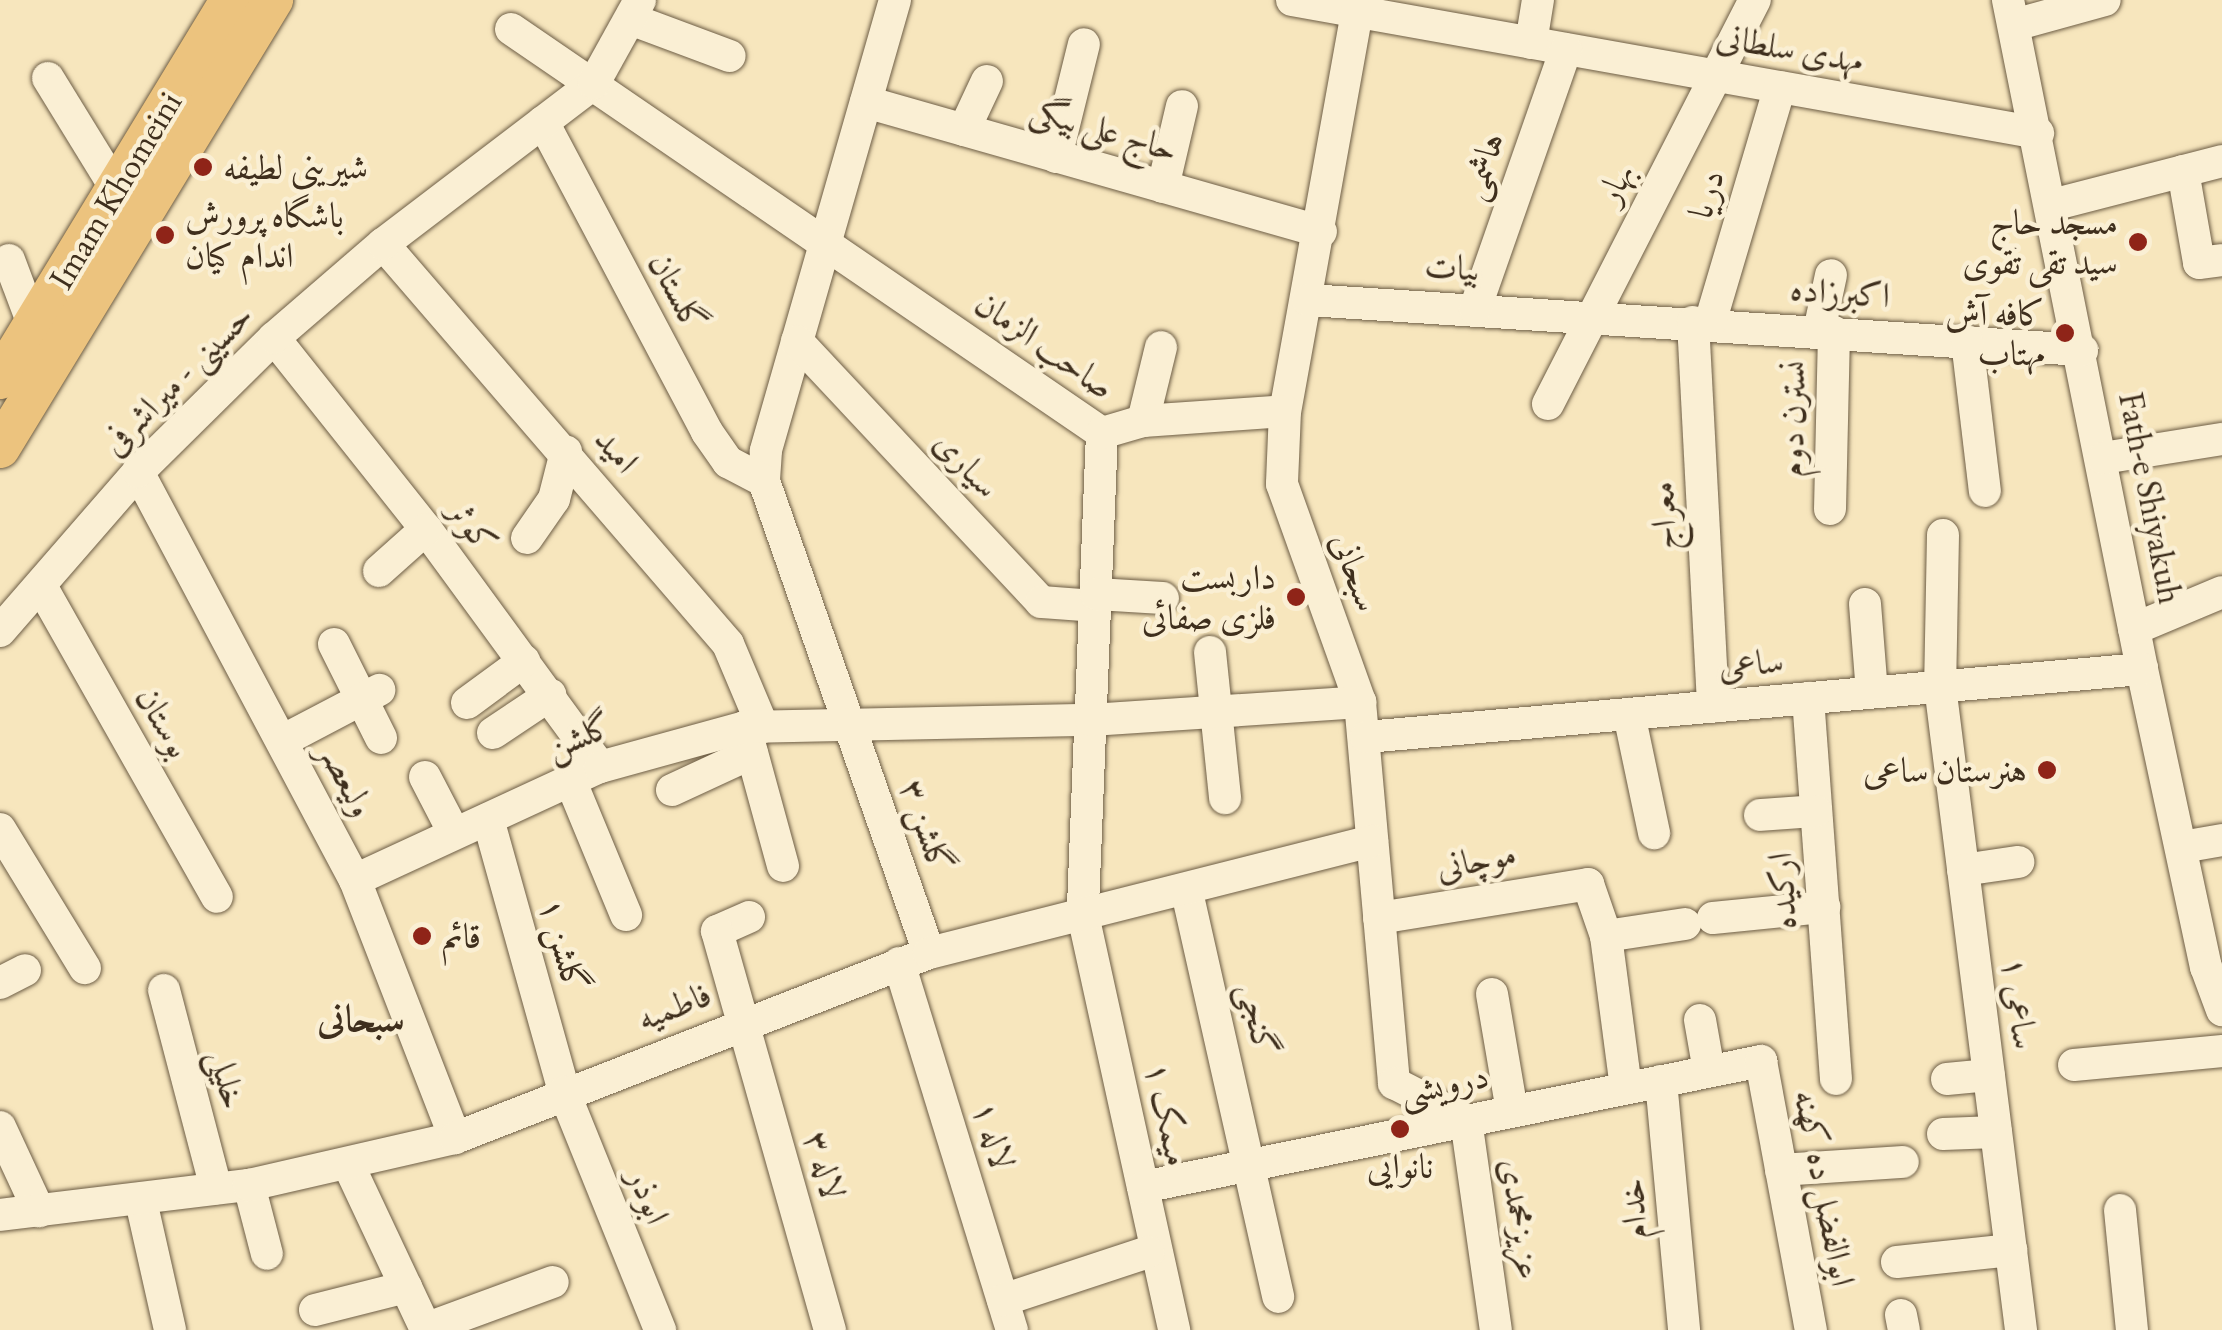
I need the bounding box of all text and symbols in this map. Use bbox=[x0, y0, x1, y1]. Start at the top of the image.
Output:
street label: مهدی سلطانی bbox=[1713, 14, 1867, 82]
street label: Imam Khomeini bbox=[40, 84, 190, 296]
street label: حاج علی بیگی bbox=[1025, 88, 1183, 170]
street label: هاشمی bbox=[1451, 127, 1513, 205]
place label: شیرینی لطیفه bbox=[223, 146, 368, 188]
street label: بهار bbox=[1587, 155, 1643, 211]
marker: شیرینی لطیفه bbox=[192, 156, 214, 178]
street label: دریا bbox=[1679, 165, 1733, 223]
place label: باشگاه پرورش اندام کیان bbox=[185, 194, 344, 276]
place label: مسجد حاج سید تقی تقوی bbox=[1962, 201, 2118, 283]
marker: باشگاه پرورش اندام کیان bbox=[154, 224, 176, 246]
marker: مسجد حاج سید تقی تقوی bbox=[2127, 231, 2149, 253]
street label: گلستان bbox=[640, 245, 716, 339]
street label: بیات bbox=[1423, 245, 1481, 289]
street label: اکبرزاده bbox=[1789, 268, 1891, 316]
street label: صاحب الزمان bbox=[967, 282, 1123, 408]
place label: کافه آش مهتاب bbox=[1945, 292, 2045, 374]
street label: حسینی - میراشرفی bbox=[92, 294, 262, 464]
marker: کافه آش مهتاب bbox=[2054, 322, 2076, 344]
street label: نسترن دوم bbox=[1770, 360, 1814, 478]
street label: Fath-e Shiyakuh bbox=[2110, 389, 2192, 607]
street label: امید bbox=[586, 419, 648, 481]
street label: سیاری bbox=[925, 421, 1009, 507]
street label: معراج bbox=[1640, 480, 1686, 552]
street label: کوثر bbox=[439, 491, 507, 561]
street label: سبحانی bbox=[1322, 527, 1390, 617]
place label: داربست فلزی صفائی bbox=[1142, 556, 1276, 638]
marker: داربست فلزی صفائی bbox=[1285, 586, 1307, 608]
street label: ساعی bbox=[1717, 639, 1785, 687]
street label: بوستان bbox=[127, 679, 201, 765]
street label: گلشن bbox=[539, 703, 619, 769]
street label: ولیعصر bbox=[310, 734, 384, 824]
place label: هنرستان ساعی bbox=[1863, 749, 2027, 791]
marker: هنرستان ساعی bbox=[2036, 759, 2058, 781]
street label: گلشن ۳ bbox=[891, 774, 963, 878]
street label: موچانی bbox=[1432, 832, 1520, 888]
street label: ارکیده bbox=[1758, 851, 1806, 931]
street label: گلشن ۱ bbox=[531, 893, 597, 997]
place label: قائم bbox=[442, 915, 481, 957]
marker: قائم bbox=[411, 925, 433, 947]
street label: ساعی ۱ bbox=[1993, 954, 2047, 1052]
street label: فاطمیه bbox=[631, 973, 717, 1039]
street label: گنجی bbox=[1230, 979, 1288, 1059]
district label: سبحانی bbox=[317, 995, 405, 1041]
street label: خلیلی bbox=[200, 1045, 256, 1113]
street label: درویشی bbox=[1396, 1054, 1492, 1114]
street label: میمک ۱ bbox=[1136, 1058, 1200, 1170]
street label: ابوالفضل ده کهنه bbox=[1785, 1086, 1865, 1290]
street label: لاله ۱ bbox=[964, 1096, 1024, 1174]
marker: نانوایی bbox=[1389, 1118, 1411, 1140]
street label: لاله ۳ bbox=[795, 1126, 855, 1204]
place label: نانوایی bbox=[1367, 1145, 1433, 1187]
street label: عزیزمحمدی bbox=[1492, 1156, 1550, 1282]
street label: ابوذر bbox=[619, 1162, 679, 1230]
street label: خدام bbox=[1609, 1177, 1657, 1241]

